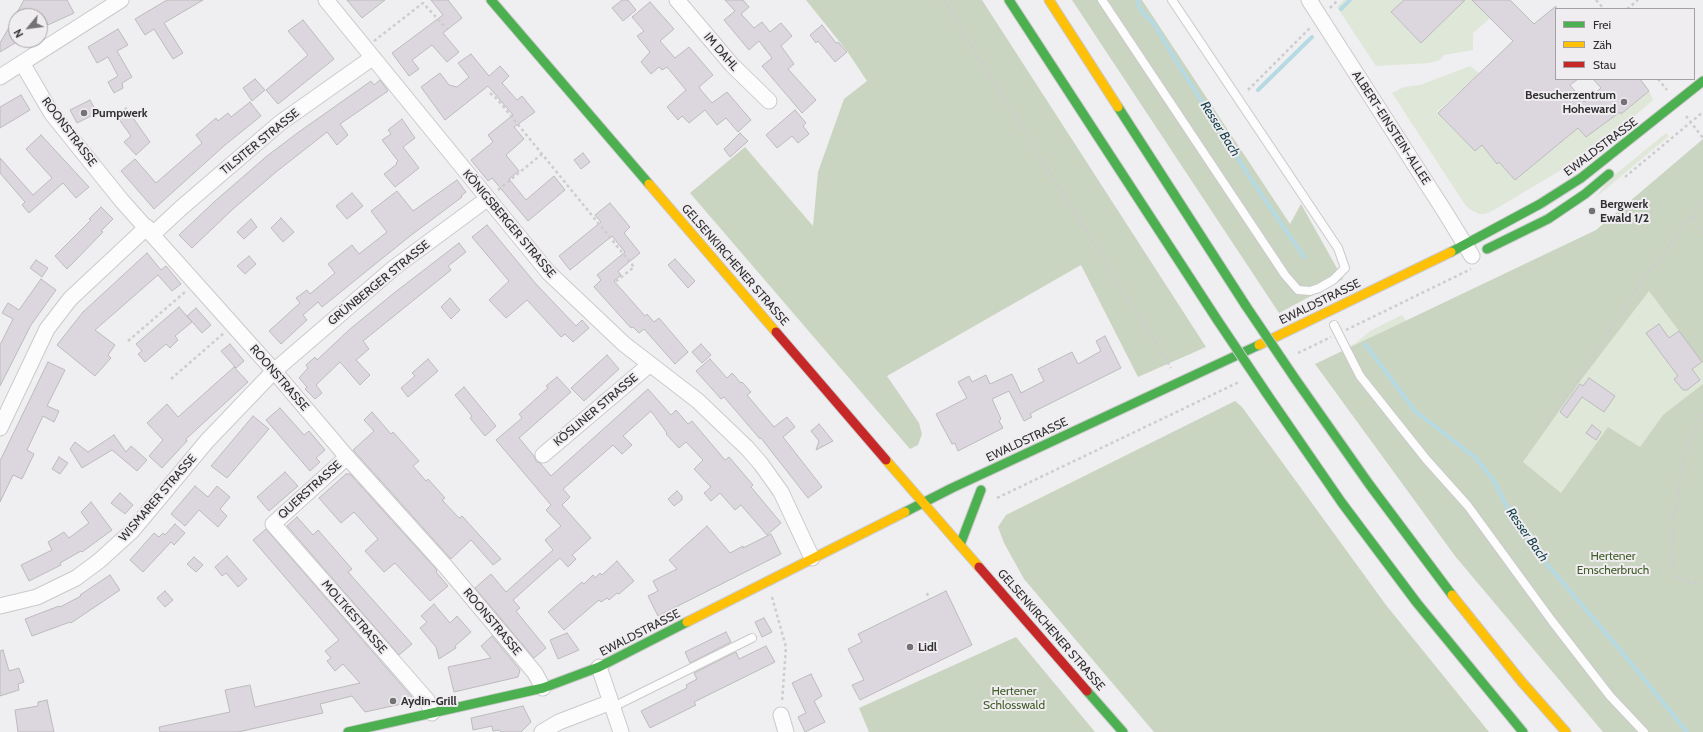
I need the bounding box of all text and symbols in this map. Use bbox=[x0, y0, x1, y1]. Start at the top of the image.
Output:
north arrow bbox=[8, 8, 48, 48]
legend bbox=[1555, 8, 1695, 80]
text: Frei bbox=[1593, 17, 1611, 32]
text: N bbox=[10, 27, 26, 40]
street label: IM DAHL bbox=[701, 30, 741, 74]
text: Zäh bbox=[1593, 37, 1612, 52]
text: Stau bbox=[1593, 57, 1616, 72]
street label: ALBERT-EINSTEIN-ALLEE bbox=[1349, 68, 1433, 188]
place label: Besucherzentrum Hoheward bbox=[1525, 88, 1616, 116]
street label: ROONSTRASSE bbox=[38, 95, 100, 169]
marker: Besucherzentrum Hoheward bbox=[1619, 97, 1629, 107]
water label: Resser Bach bbox=[1197, 99, 1243, 159]
place label: Pumpwerk bbox=[92, 106, 148, 120]
street label: TILSITER STRASSE bbox=[218, 106, 302, 178]
marker: Pumpwerk bbox=[79, 108, 89, 118]
street label: EWALDSTRASSE bbox=[1561, 115, 1641, 179]
street label: KÖNIGSBERGER STRASSE bbox=[460, 167, 558, 281]
place label: Bergwerk Ewald 1/2 bbox=[1600, 197, 1649, 225]
street label: GELSENKIRCHENER STRASSE bbox=[678, 201, 792, 329]
marker: Bergwerk Ewald 1/2 bbox=[1587, 206, 1597, 216]
street label: GRÜNBERGER STRASSE bbox=[325, 237, 433, 329]
street label: EWALDSTRASSE bbox=[1277, 276, 1363, 328]
street label: ROONSTRASSE bbox=[246, 342, 312, 414]
street label: KÖSLINER STRASSE bbox=[551, 371, 641, 449]
street label: EWALDSTRASSE bbox=[984, 415, 1070, 465]
street label: WISMARER STRASSE bbox=[116, 451, 200, 545]
street label: QUERSTRASSE bbox=[275, 458, 345, 522]
water label: Resser Bach bbox=[1503, 505, 1551, 565]
park label: Hertener Emscherbruch bbox=[1577, 549, 1649, 577]
street label: GELSENKIRCHENER STRASSE bbox=[994, 566, 1108, 694]
street label: MOLTKESTRASSE bbox=[318, 577, 390, 657]
street label: ROONSTRASSE bbox=[460, 586, 524, 658]
street label: EWALDSTRASSE bbox=[597, 607, 683, 659]
place label: Lidl bbox=[918, 640, 937, 654]
marker: Lidl bbox=[905, 642, 915, 652]
park label: Hertener Schlosswald bbox=[983, 684, 1045, 712]
place label: Aydin-Grill bbox=[401, 694, 457, 708]
marker: Aydin-Grill bbox=[388, 696, 398, 706]

